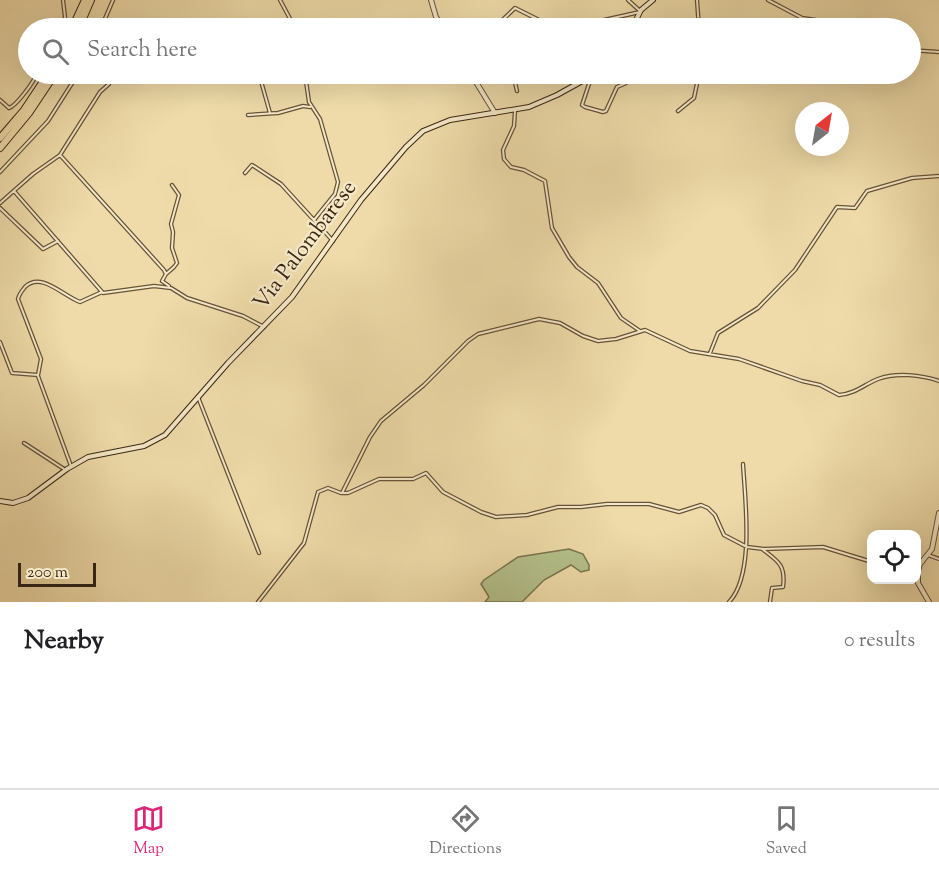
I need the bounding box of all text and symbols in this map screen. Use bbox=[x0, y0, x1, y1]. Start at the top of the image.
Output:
search box bbox=[18, 18, 921, 84]
icon: search bbox=[39, 35, 72, 68]
text: Search here bbox=[87, 35, 197, 67]
north arrow bbox=[795, 102, 849, 156]
street label: Via Palombarese bbox=[247, 174, 365, 318]
map controls bbox=[867, 530, 921, 584]
button: locate bbox=[867, 530, 921, 584]
scale bar bbox=[18, 560, 96, 588]
text: 200 m bbox=[27, 562, 68, 585]
text: Nearby bbox=[24, 623, 104, 660]
text: 0 results bbox=[844, 627, 915, 656]
tab: Map bbox=[132, 802, 165, 861]
tab: Directions bbox=[429, 802, 502, 861]
tab: Saved bbox=[766, 802, 807, 861]

